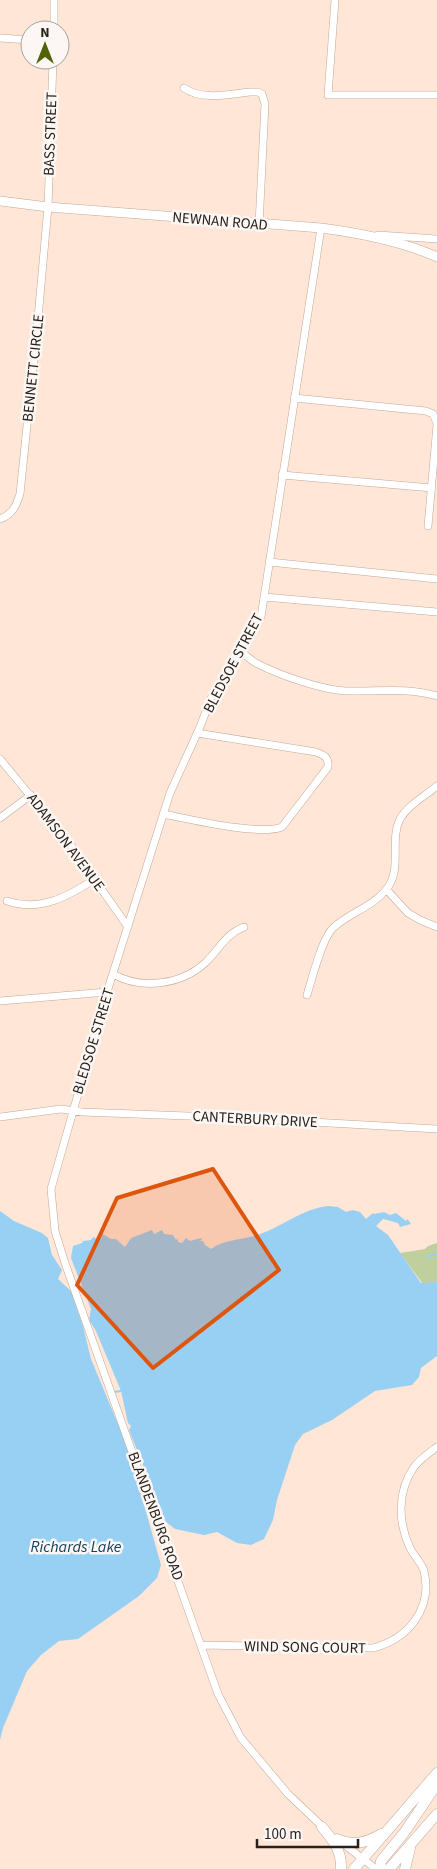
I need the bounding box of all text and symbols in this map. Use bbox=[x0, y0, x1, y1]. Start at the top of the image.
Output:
north arrow bbox=[20, 20, 70, 70]
text: N bbox=[40, 23, 50, 43]
street label: BASS STREET bbox=[39, 92, 62, 176]
street label: NEWNAN ROAD bbox=[171, 207, 269, 236]
street label: BENNETT CIRCLE bbox=[17, 313, 50, 423]
street label: BLEDSOE STREET bbox=[198, 610, 269, 717]
street label: ADAMSON AVENUE bbox=[22, 789, 109, 896]
street label: BLEDSOE STREET bbox=[67, 985, 120, 1097]
street label: CANTERBURY DRIVE bbox=[192, 1106, 318, 1133]
street label: BLANDENBURG ROAD bbox=[122, 1449, 189, 1584]
water label: Richards Lake bbox=[31, 1536, 122, 1558]
street label: WIND SONG COURT bbox=[244, 1636, 366, 1659]
scale bar bbox=[257, 1816, 358, 1848]
text: 100 m bbox=[264, 1824, 302, 1845]

